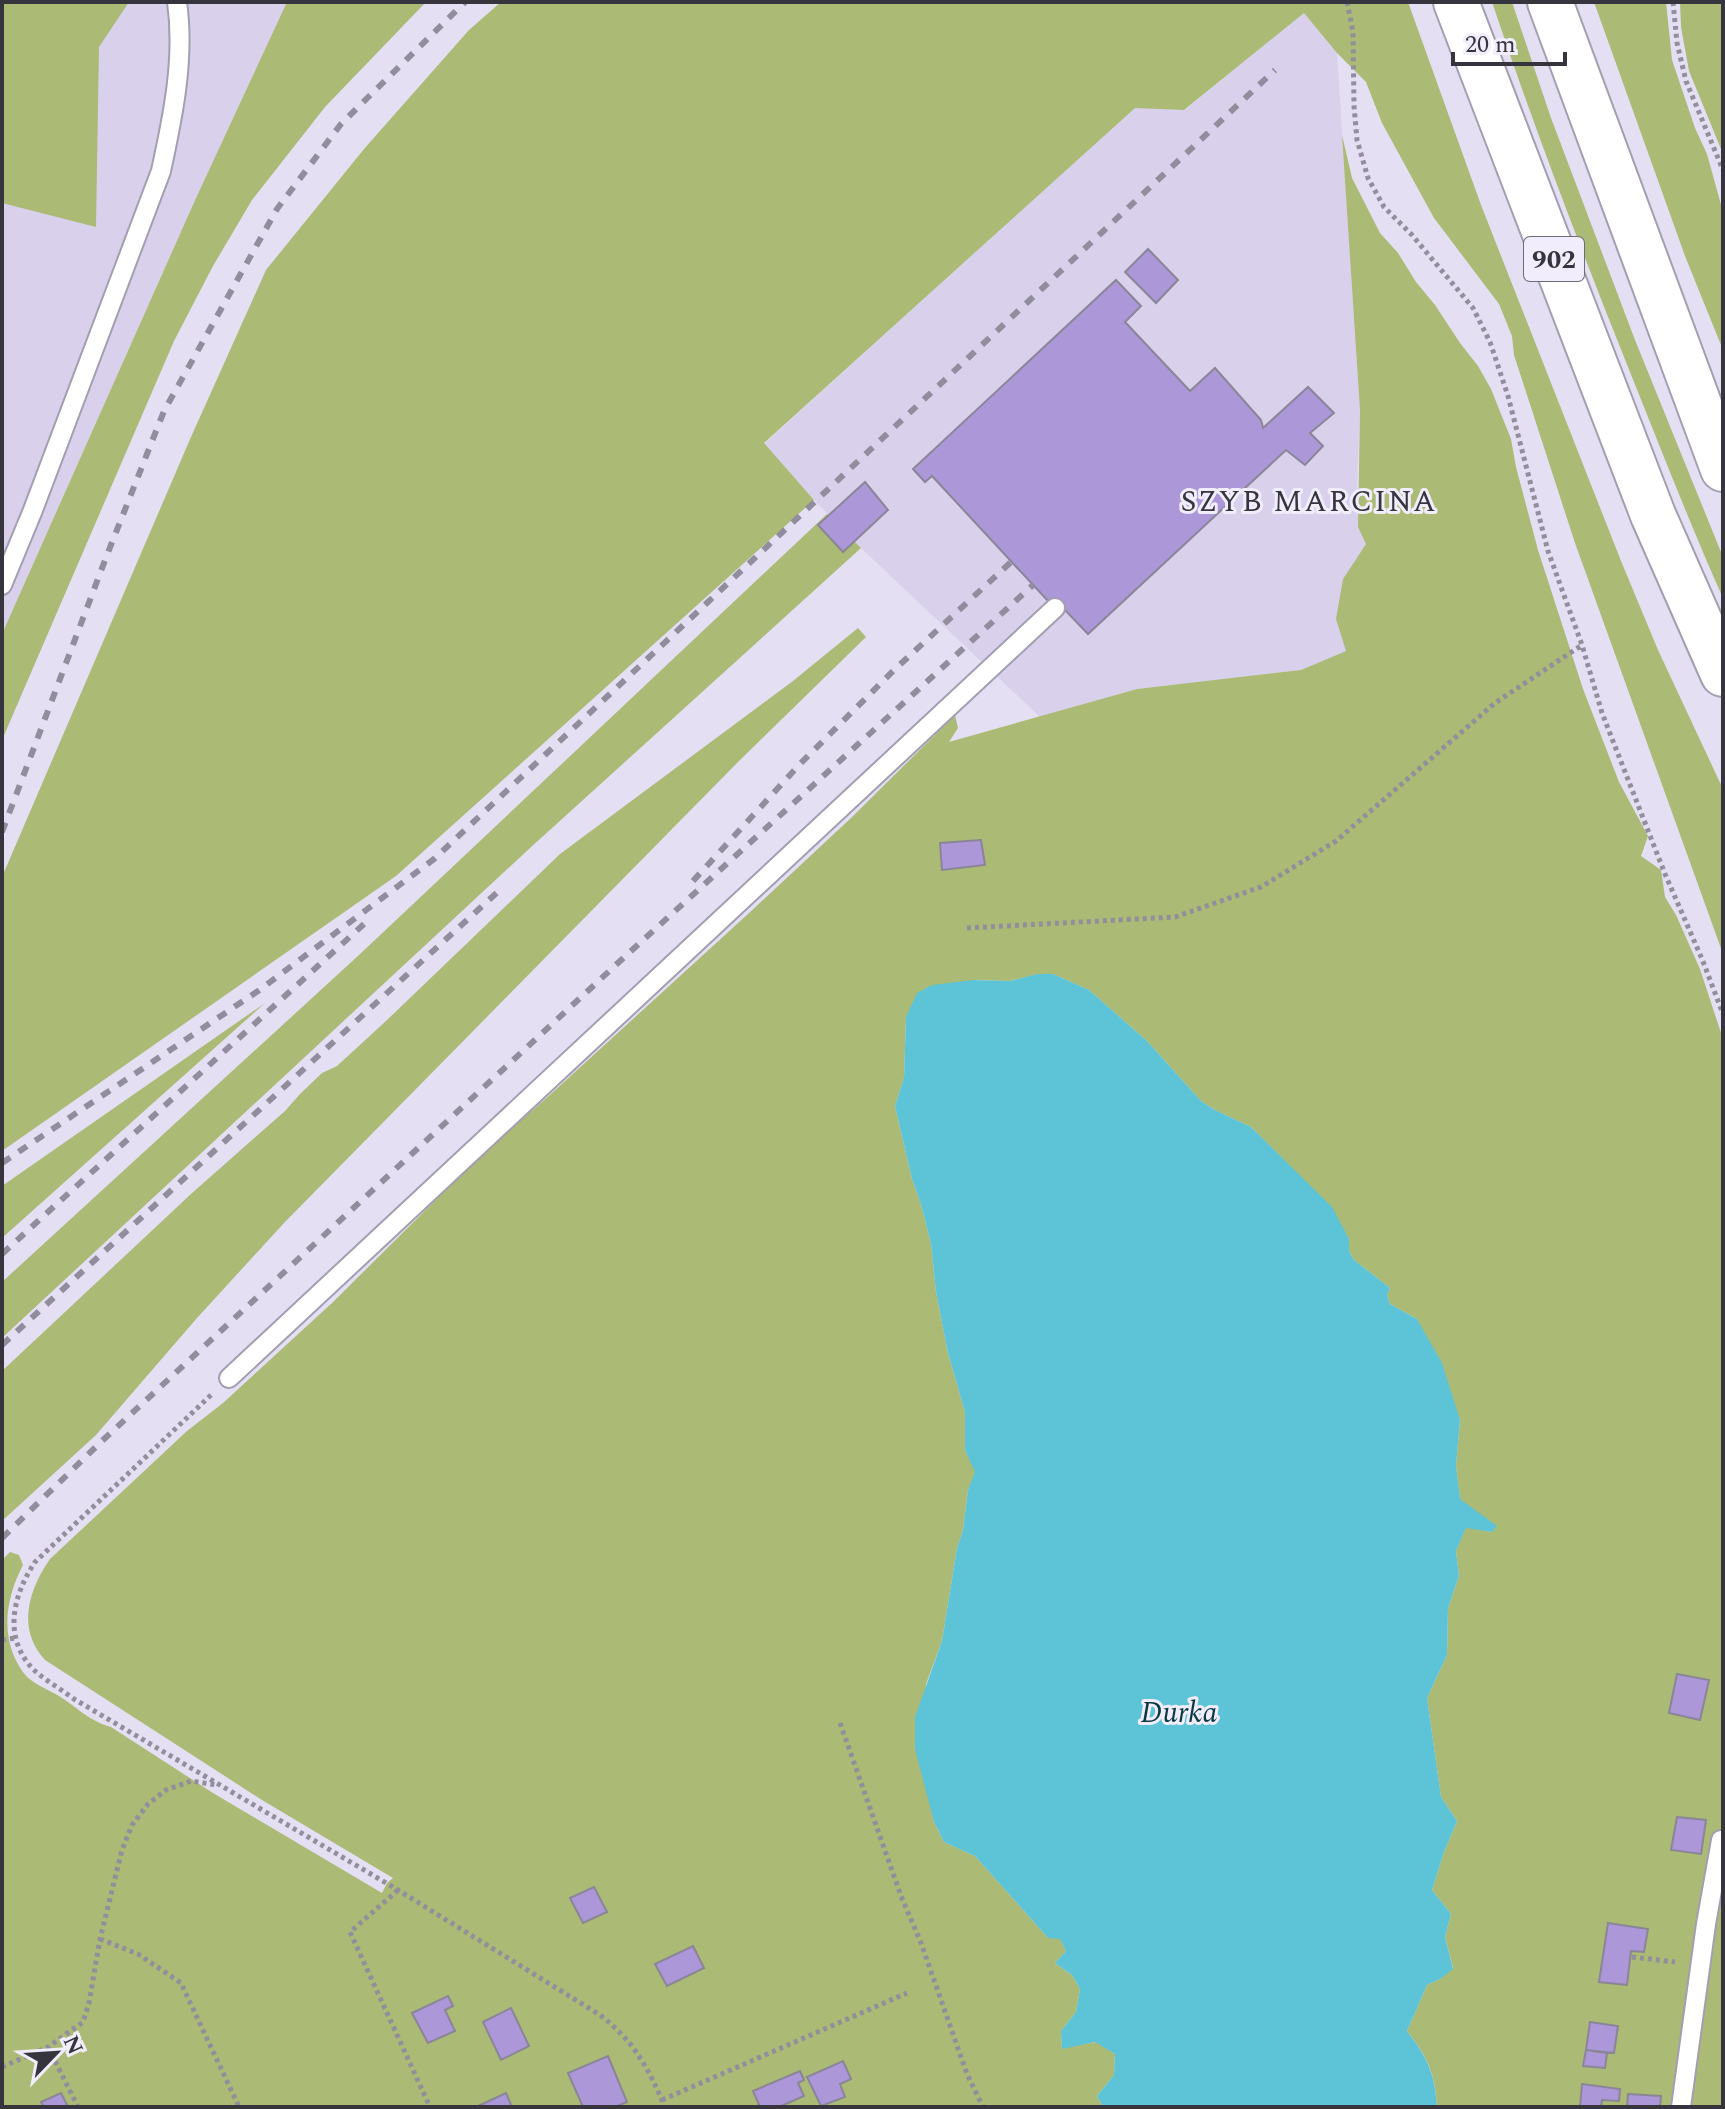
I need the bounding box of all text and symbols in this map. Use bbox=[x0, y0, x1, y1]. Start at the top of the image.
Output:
scale bar bbox=[1453, 16, 1565, 66]
text: 20 m bbox=[1465, 27, 1516, 63]
road number: 902 bbox=[1524, 237, 1584, 281]
district label: SZYB MARCINA bbox=[1180, 479, 1438, 525]
water label: Durka bbox=[1140, 1690, 1218, 1736]
north arrow bbox=[16, 2013, 96, 2093]
text: N bbox=[54, 2030, 92, 2060]

